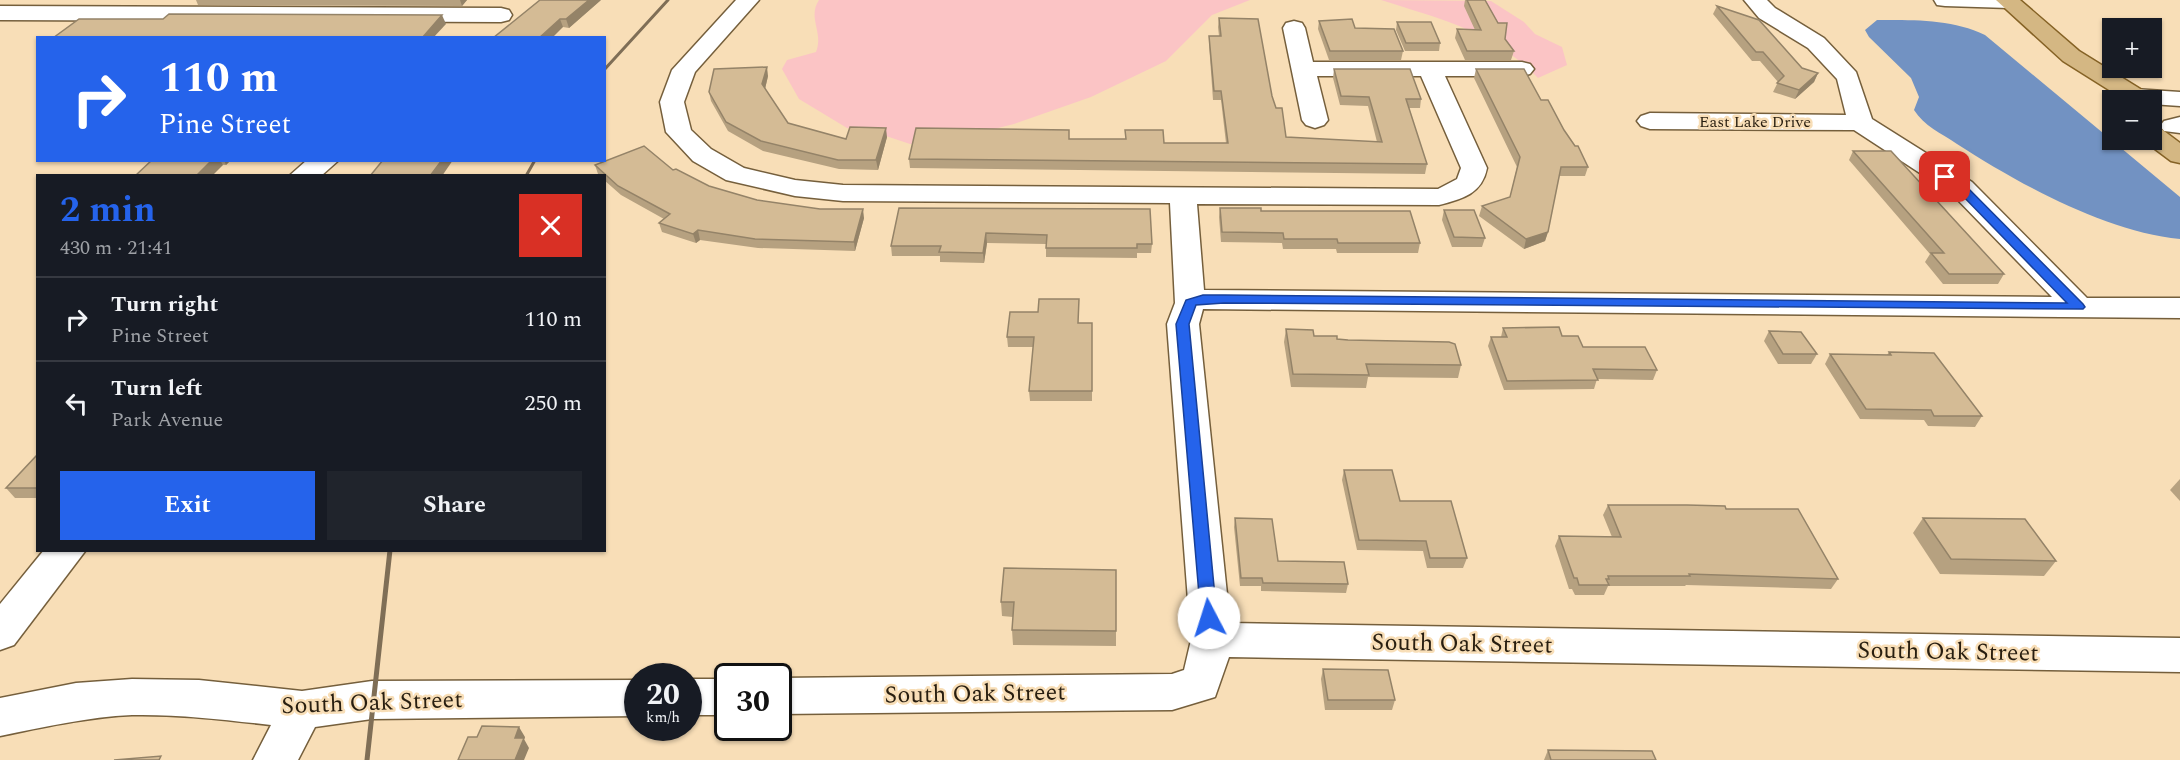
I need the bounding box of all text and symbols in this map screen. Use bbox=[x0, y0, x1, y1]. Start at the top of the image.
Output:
map controls bbox=[2102, 18, 2162, 150]
button: + bbox=[2102, 18, 2162, 78]
text: 110 m bbox=[159, 47, 278, 110]
icon: right bbox=[60, 60, 138, 138]
button: − bbox=[2102, 90, 2162, 150]
text: Pine Street bbox=[159, 104, 291, 146]
street label: East Lake Drive bbox=[1699, 110, 1811, 134]
pin bbox=[1919, 151, 1970, 202]
icon: arrive bbox=[1928, 160, 1961, 193]
text: 2 min bbox=[60, 183, 156, 238]
button: close bbox=[519, 194, 582, 257]
text: 430 m · 21:41 bbox=[60, 233, 172, 263]
text: Turn right bbox=[111, 288, 218, 321]
icon: right bbox=[60, 303, 93, 336]
text: 110 m bbox=[525, 303, 582, 336]
text: Pine Street bbox=[111, 321, 209, 351]
text: Turn left bbox=[111, 372, 203, 405]
icon: left bbox=[60, 387, 93, 420]
text: 250 m bbox=[525, 387, 582, 420]
text: Park Avenue bbox=[111, 405, 223, 435]
button: Exit bbox=[60, 471, 315, 540]
button: Share bbox=[327, 471, 582, 540]
position arrow bbox=[1177, 586, 1241, 650]
street label: South Oak Street bbox=[1371, 624, 1553, 664]
street label: South Oak Street bbox=[1857, 632, 2039, 672]
speed limit sign: 30 bbox=[714, 663, 792, 741]
text: 20 bbox=[646, 672, 680, 718]
street label: South Oak Street bbox=[884, 674, 1066, 714]
street label: South Oak Street bbox=[281, 682, 463, 724]
text: km/h bbox=[646, 706, 680, 729]

